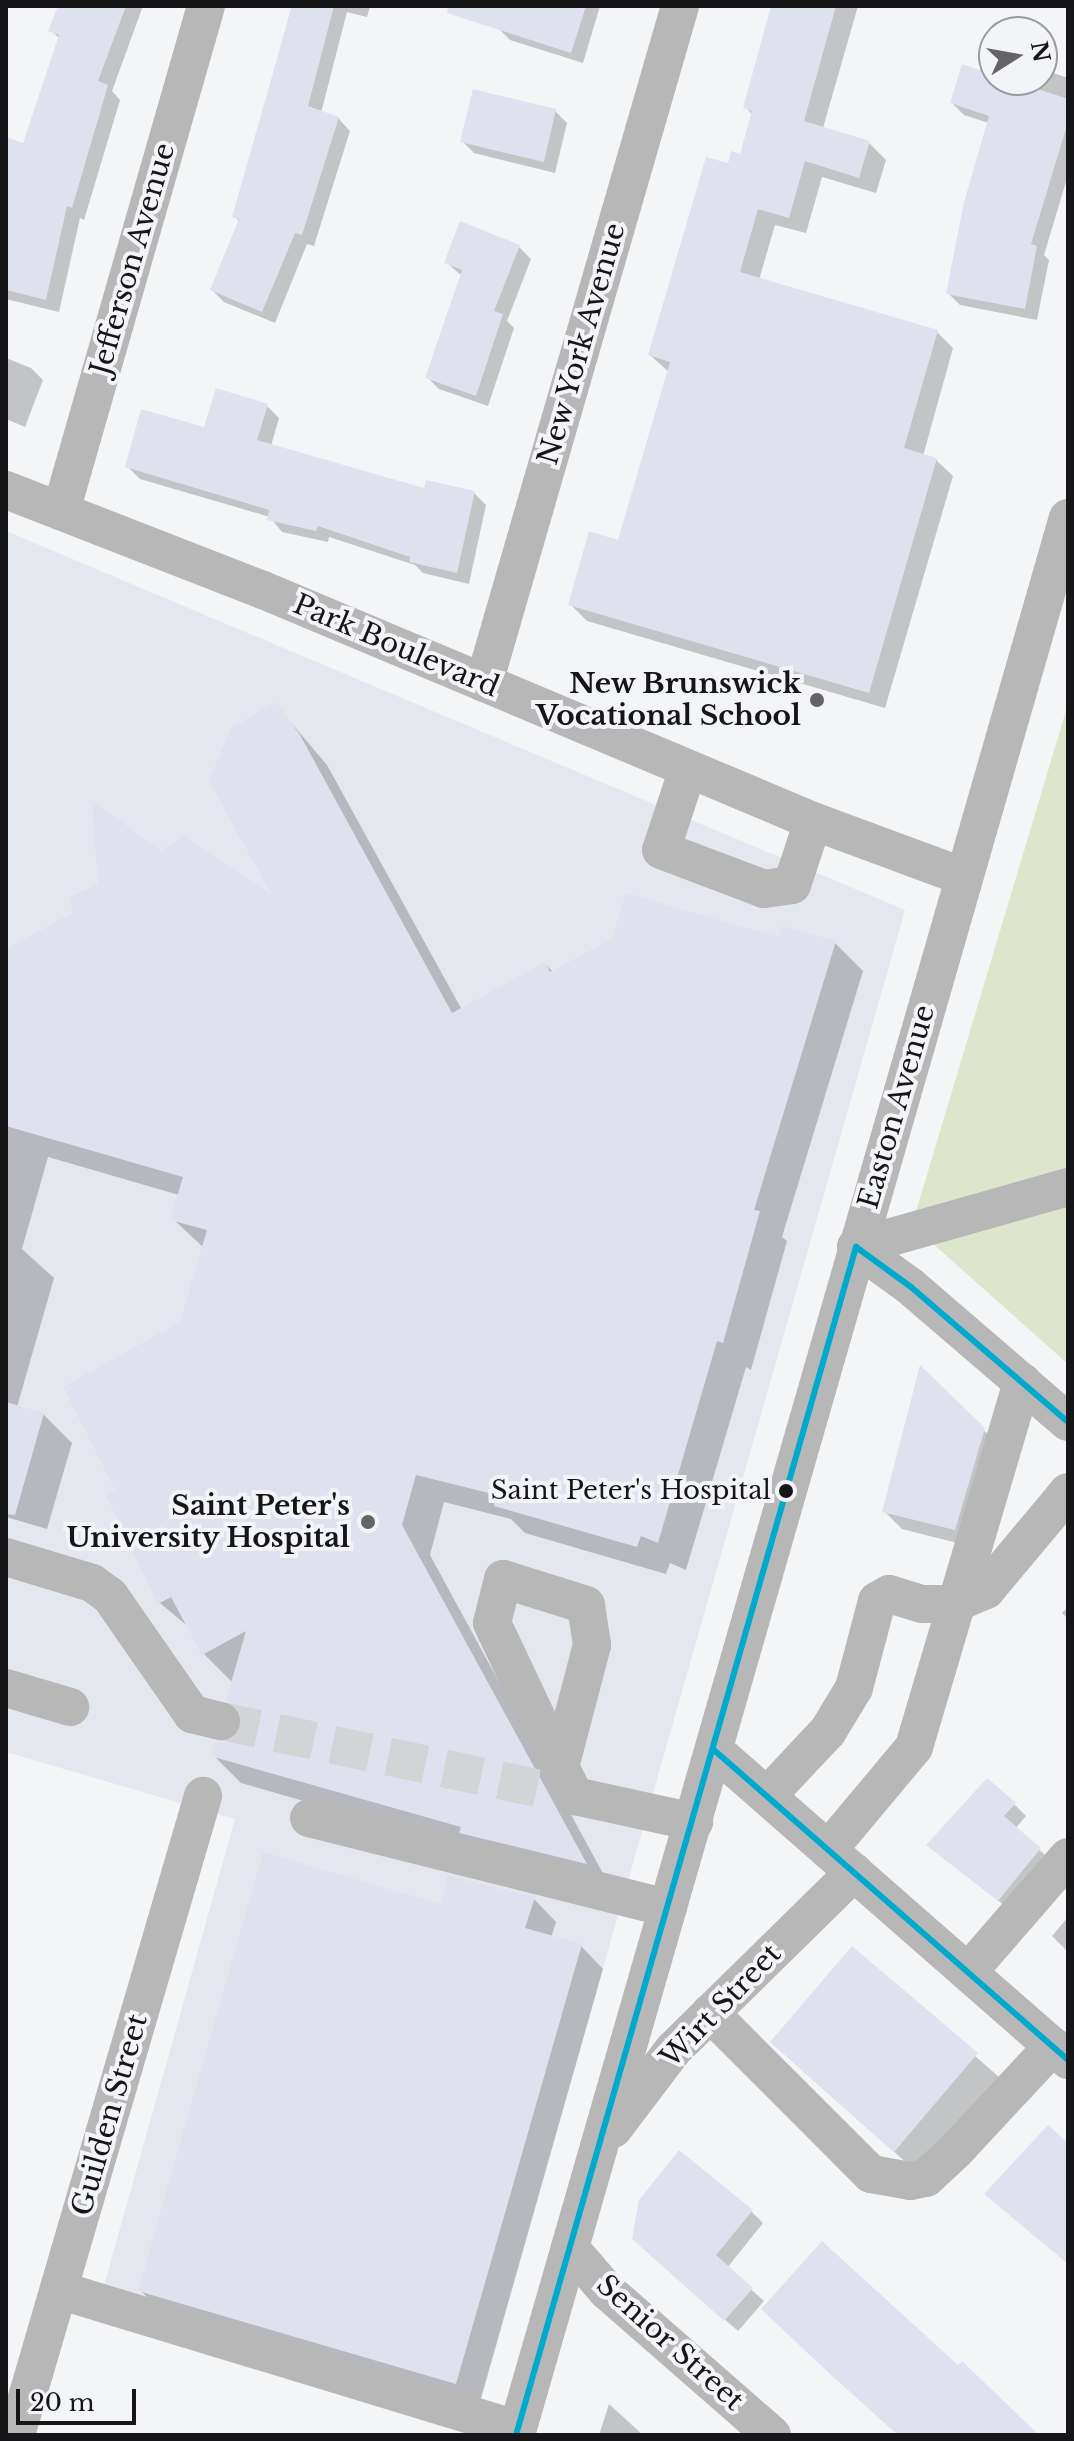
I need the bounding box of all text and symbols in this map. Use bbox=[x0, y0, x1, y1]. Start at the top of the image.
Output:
north arrow bbox=[978, 16, 1058, 96]
text: N bbox=[1025, 39, 1055, 64]
street label: Jefferson Avenue bbox=[84, 139, 182, 379]
street label: New York Avenue bbox=[531, 218, 633, 470]
street label: Park Boulevard bbox=[288, 587, 504, 705]
place label: New Brunswick Vocational School bbox=[536, 667, 801, 733]
marker: New Brunswick Vocational School bbox=[808, 691, 826, 709]
street label: Easton Avenue bbox=[852, 1001, 942, 1213]
place label: Saint Peter's Hospital bbox=[491, 1475, 771, 1507]
marker: Saint Peter's Hospital bbox=[778, 1483, 794, 1499]
place label: Saint Peter's University Hospital bbox=[66, 1489, 350, 1555]
marker: Saint Peter's University Hospital bbox=[357, 1511, 379, 1533]
street label: Wirt Street bbox=[654, 1937, 788, 2075]
street label: Guilden Street bbox=[65, 2010, 155, 2220]
street label: Senior Street bbox=[589, 2268, 751, 2418]
scale bar bbox=[20, 2373, 140, 2423]
text: 20 m bbox=[30, 2388, 95, 2417]

